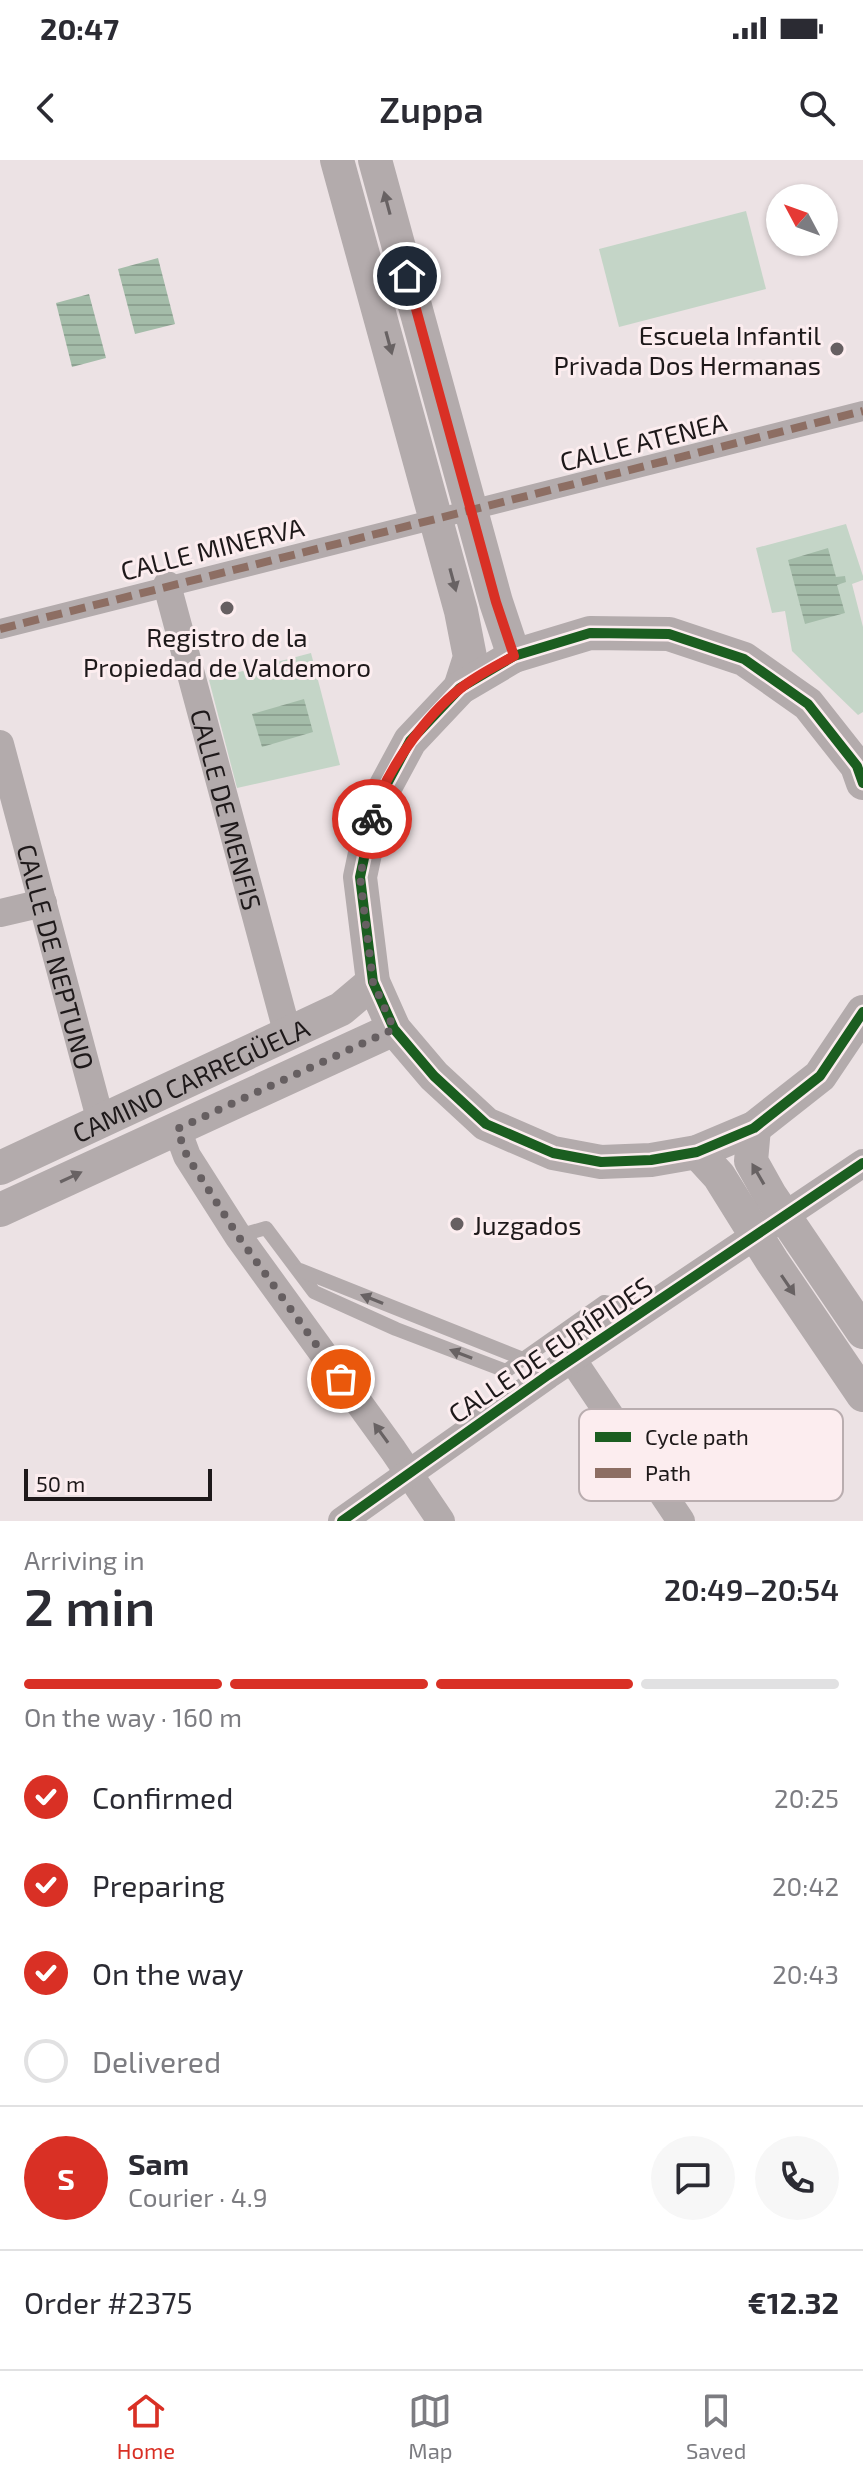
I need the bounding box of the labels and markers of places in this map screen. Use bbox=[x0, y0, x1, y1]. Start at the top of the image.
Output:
pin bbox=[373, 242, 441, 310]
place label: Escuela Infantil Privada Dos Hermanas bbox=[553, 319, 821, 380]
marker: Escuela Infantil Privada Dos Hermanas bbox=[828, 340, 846, 358]
marker: Registro de la Propiedad de Valdemoro bbox=[218, 599, 236, 617]
place label: Registro de la Propiedad de Valdemoro bbox=[83, 621, 371, 682]
place label: Juzgados bbox=[473, 1209, 581, 1240]
marker: Juzgados bbox=[448, 1215, 466, 1233]
pin bbox=[307, 1345, 375, 1413]

